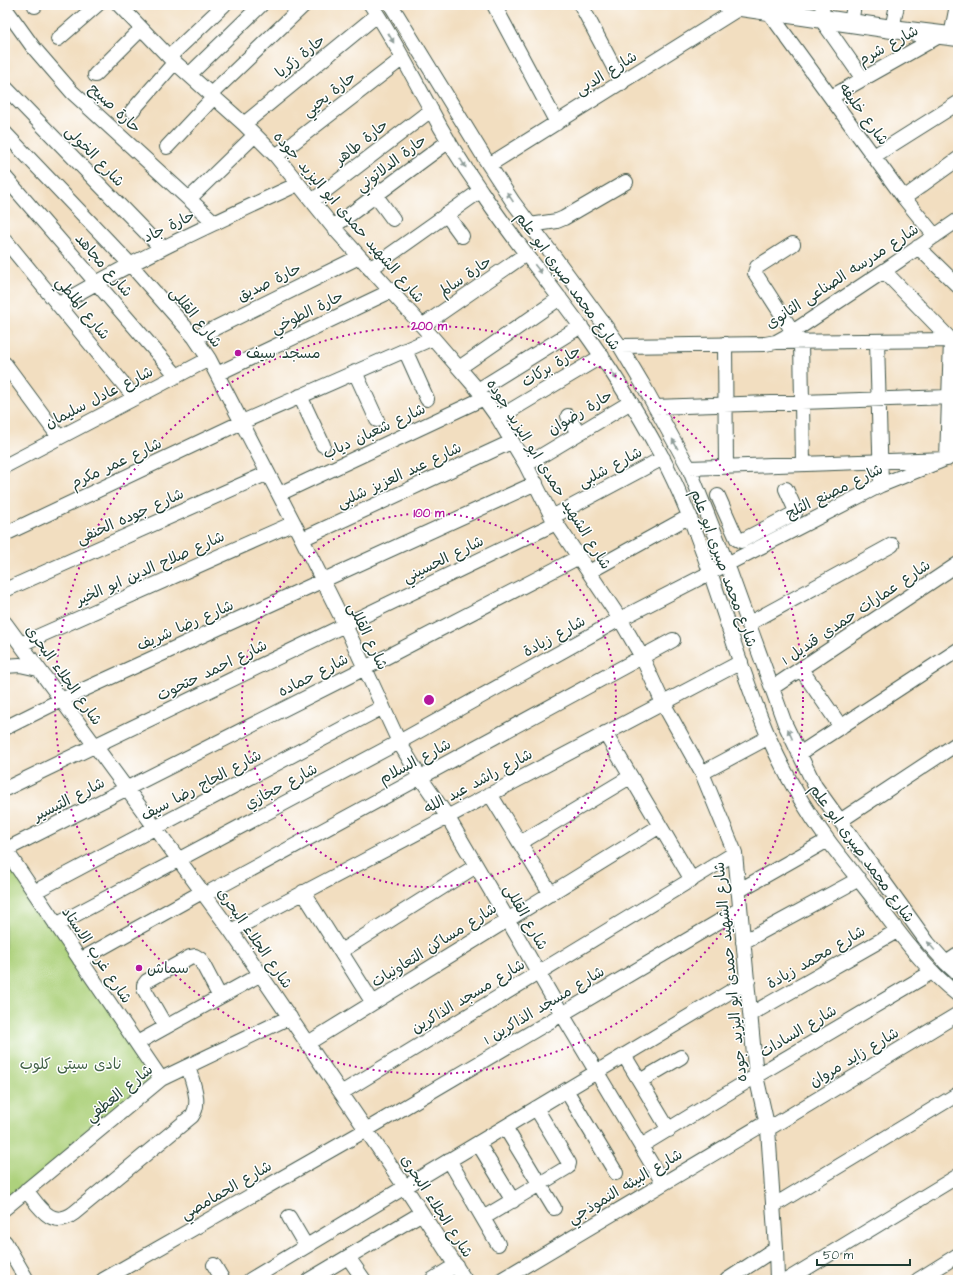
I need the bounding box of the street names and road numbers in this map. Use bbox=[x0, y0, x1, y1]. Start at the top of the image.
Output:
street label: شارع شرم bbox=[854, 20, 923, 72]
street label: حارة زكريا bbox=[271, 30, 330, 83]
street label: شارع الدبى bbox=[571, 46, 641, 101]
street label: حارة يحيي bbox=[298, 67, 362, 124]
street label: حارة صبيح bbox=[84, 79, 146, 138]
street label: شارع خليفه bbox=[834, 79, 893, 150]
street label: حارة طاهر bbox=[328, 115, 393, 171]
street label: شارع الخولى bbox=[60, 121, 129, 192]
street label: شارع الشهيد حمدى ابو اليزيد جوده bbox=[268, 127, 429, 308]
street label: حارة الدلاتوني bbox=[351, 130, 432, 199]
street label: حارة جاد bbox=[140, 205, 199, 248]
street label: شارع محمد صبرى ابو علم bbox=[509, 208, 625, 355]
street label: شارع مدرسه الصناعى الثانوى bbox=[762, 219, 923, 334]
street label: شارع مجاهد bbox=[70, 229, 137, 302]
street label: حارة سالم bbox=[435, 251, 496, 302]
street label: حارة صديق bbox=[234, 258, 305, 307]
street label: شارع الملطي bbox=[49, 272, 115, 346]
street label: شارع القللى bbox=[165, 282, 227, 352]
street label: حارة الطوخي bbox=[267, 286, 348, 341]
street label: حارة بركات bbox=[518, 340, 585, 392]
street label: شارع عادل سليمان bbox=[42, 361, 157, 434]
street label: شارع الشهيد حمدى ابو اليزيد جوده bbox=[481, 375, 616, 574]
street label: حارة رضوان bbox=[544, 385, 617, 440]
street label: شارع شعبان دياب bbox=[319, 398, 429, 464]
street label: شارع عمر مكرم bbox=[67, 433, 166, 495]
street label: شارع عبد العزيز شلبى bbox=[333, 437, 465, 514]
street label: شارع شلبى bbox=[574, 442, 646, 493]
street label: شارع مصنع الثلج bbox=[782, 459, 887, 524]
street label: شارع جوده الحنفى bbox=[73, 483, 187, 550]
street label: شارع محمد صبرى ابو علم bbox=[684, 486, 762, 650]
street label: شارع صلاح الدين ابو الخير bbox=[71, 526, 228, 611]
street label: شارع الحسيني bbox=[399, 531, 488, 590]
street label: شارع عمارات حمدى قنديل 1 bbox=[778, 555, 935, 670]
street label: شارع رضا شريف bbox=[133, 595, 237, 656]
street label: شارع القللى bbox=[342, 599, 393, 674]
street label: شارع زيادة bbox=[519, 611, 589, 662]
street label: شارع الجلاء البحرى bbox=[20, 621, 107, 730]
street label: شارع احمد حتحوت bbox=[154, 635, 271, 706]
street label: شارع حماده bbox=[274, 649, 352, 702]
street label: شارع السلام bbox=[376, 734, 455, 789]
street label: شارع راشد عبد الله bbox=[420, 744, 536, 819]
street label: شارع الحاج رضا سيف bbox=[137, 745, 265, 826]
street label: شارع حجازي bbox=[241, 758, 321, 814]
street label: شارع التيسير bbox=[28, 772, 109, 827]
street label: شارع محمد صبرى ابو علم bbox=[803, 780, 919, 927]
street label: شارع الشهيد حمدى ابو اليزيد جوده bbox=[709, 861, 752, 1083]
street label: شارع القللى bbox=[498, 881, 553, 954]
street label: شارع الجلاء البحرى bbox=[212, 884, 297, 993]
street label: شارع مساكن التعاونيات bbox=[367, 898, 501, 993]
street label: شارع غرب الاستاد bbox=[57, 903, 137, 1008]
street label: شارع محمد زيادة bbox=[763, 921, 869, 994]
street label: شارع مسجد الذاكرين bbox=[407, 954, 529, 1039]
street label: شارع مسجد الذاكرين 1 bbox=[480, 961, 609, 1050]
street label: شارع السادات bbox=[756, 1000, 841, 1063]
street label: شارع زايد مروان bbox=[806, 1022, 903, 1092]
street label: شارع العطفي bbox=[81, 1060, 159, 1129]
street label: شارع البيئه النموذجي bbox=[564, 1144, 688, 1231]
street label: شارع الجلاء البحرى bbox=[395, 1151, 478, 1262]
street label: شارع الحمامصي bbox=[177, 1156, 277, 1227]

